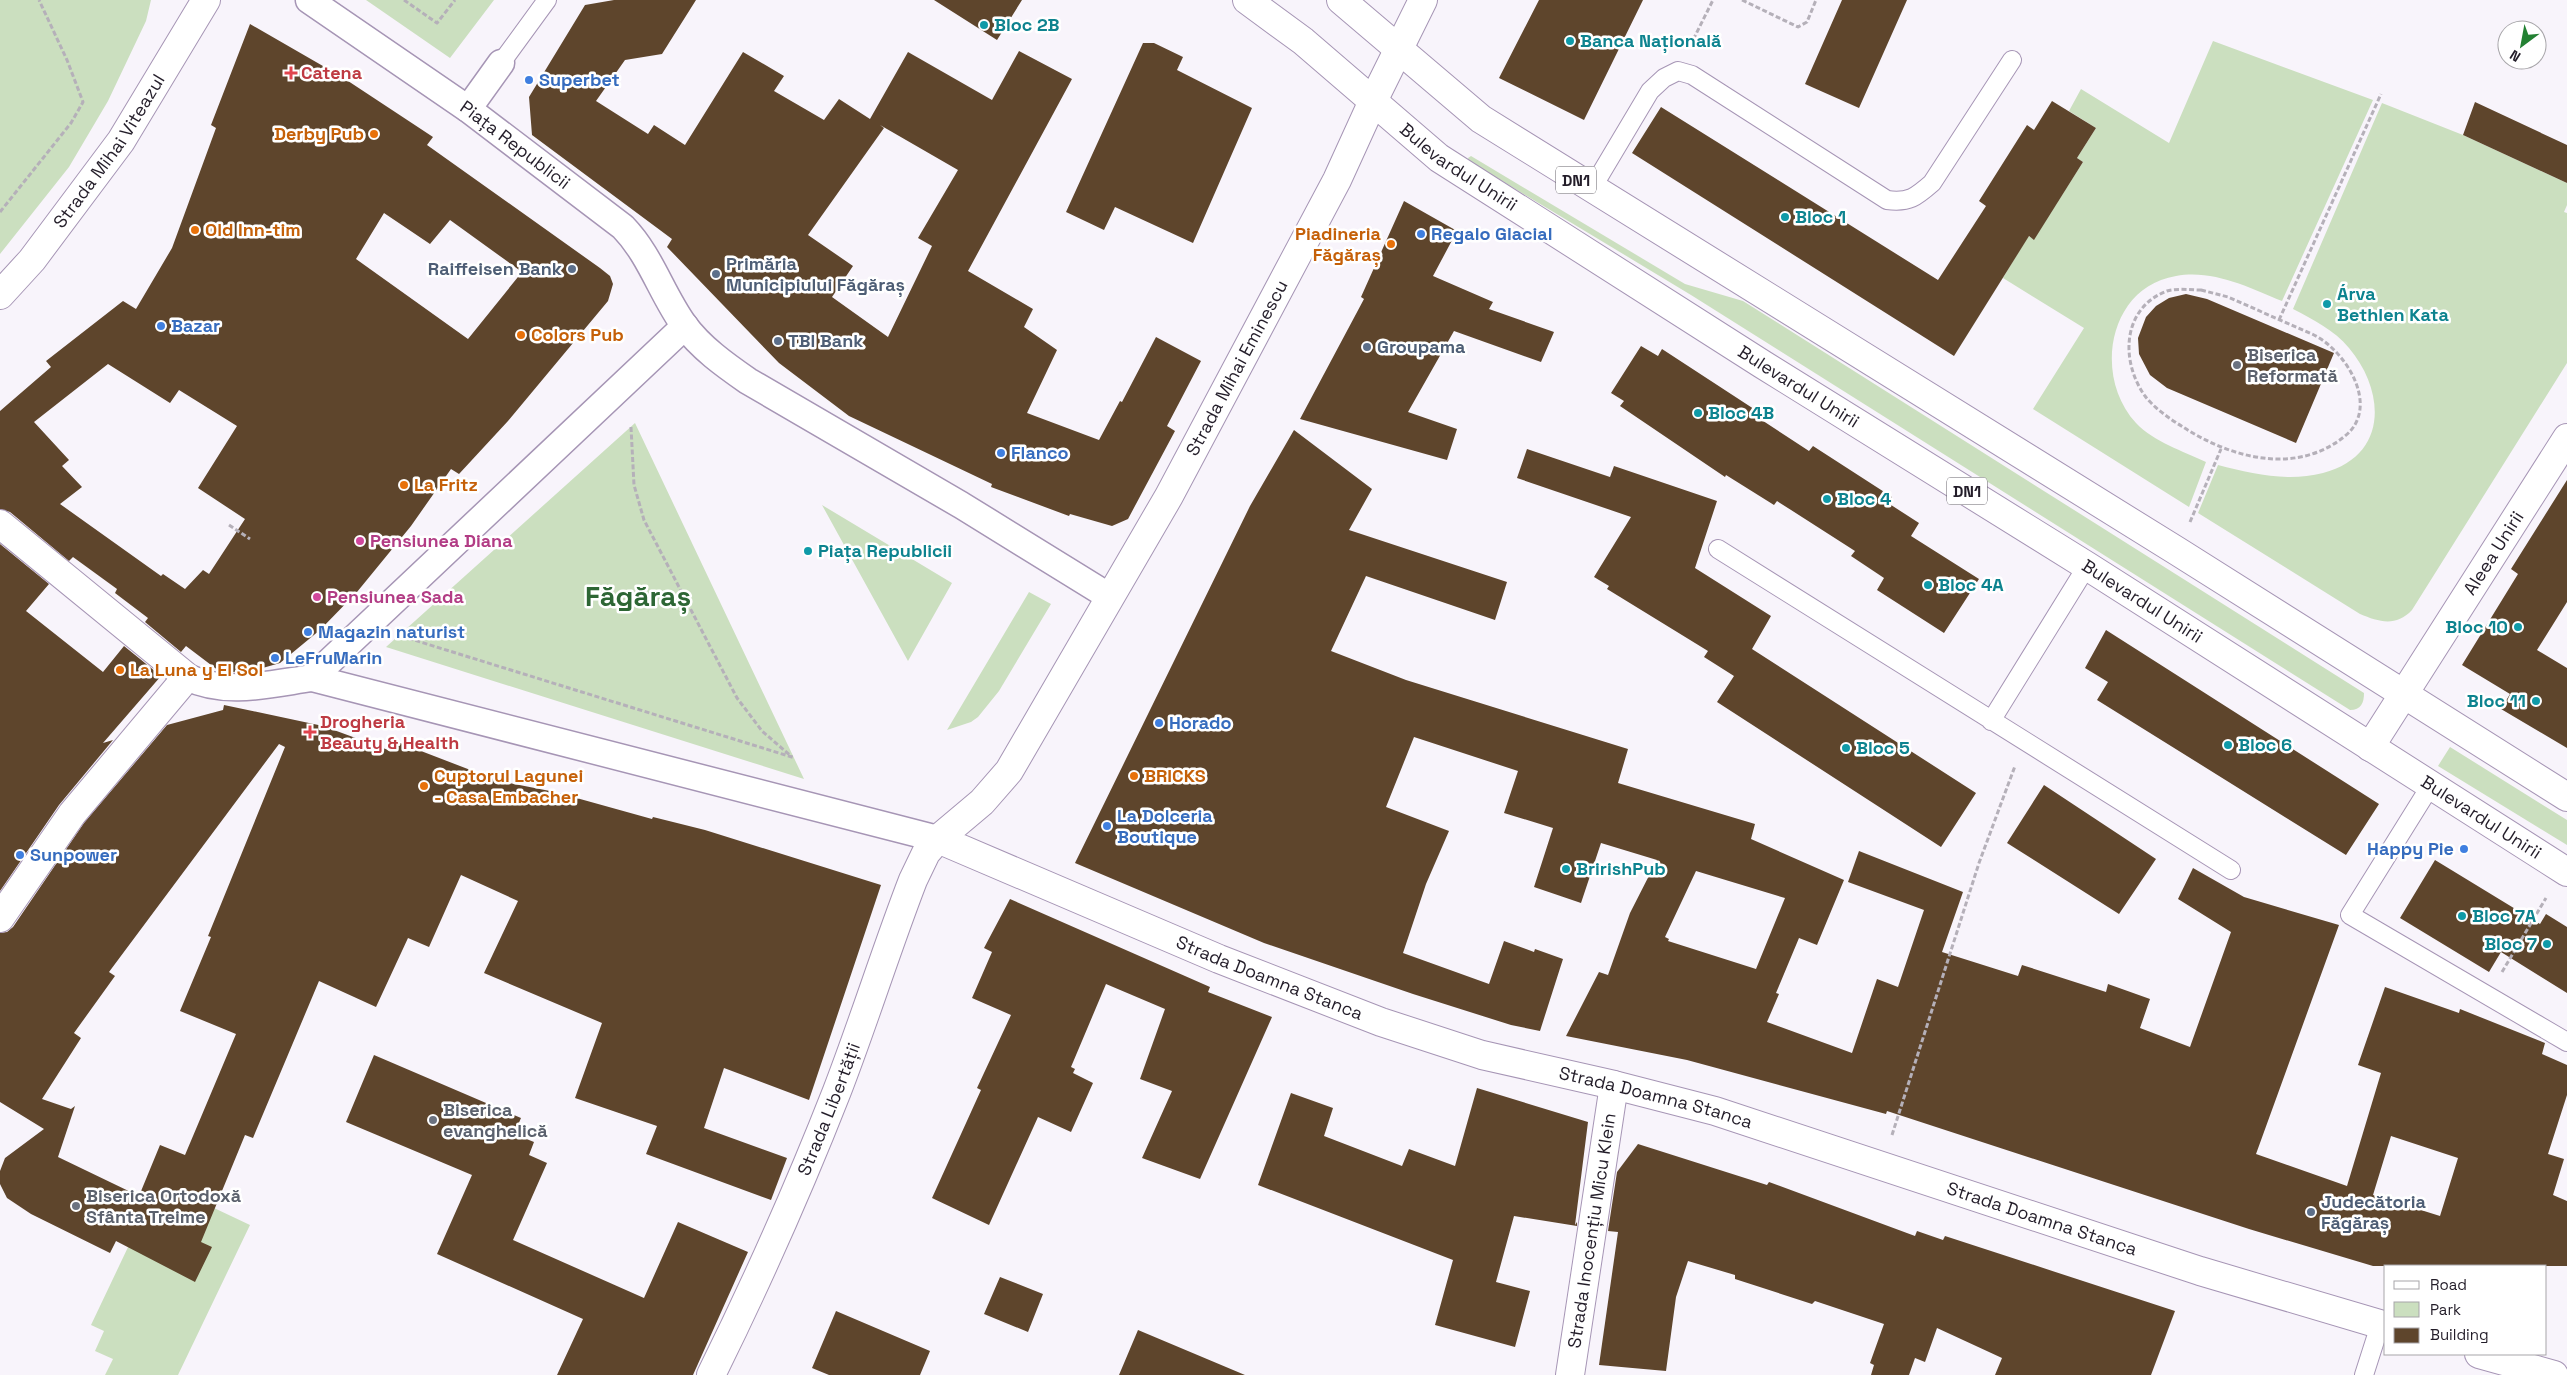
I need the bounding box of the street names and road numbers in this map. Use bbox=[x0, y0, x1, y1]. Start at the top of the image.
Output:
street label: Strada Mihai Viteazul bbox=[48, 70, 170, 233]
street label: Piața Republicii bbox=[456, 95, 575, 194]
street label: Bulevardul Unirii bbox=[1395, 117, 1522, 216]
road number: DN1 bbox=[1556, 166, 1596, 194]
street label: Strada Mihai Eminescu bbox=[1180, 276, 1293, 460]
street label: Bulevardul Unirii bbox=[1734, 340, 1864, 433]
road number: DN1 bbox=[1947, 478, 1987, 504]
street label: Aleea Unirii bbox=[2458, 506, 2529, 599]
street label: Bulevardul Unirii bbox=[2078, 554, 2207, 648]
street label: Bulevardul Unirii bbox=[2417, 770, 2546, 864]
street label: Strada Doamna Stanca bbox=[1173, 930, 1367, 1025]
street label: Strada Libertății bbox=[792, 1039, 865, 1179]
street label: Strada Doamna Stanca bbox=[1557, 1061, 1756, 1134]
street label: Strada Inocențiu Micu Klein bbox=[1562, 1111, 1621, 1350]
street label: Strada Doamna Stanca bbox=[1944, 1176, 2140, 1261]

